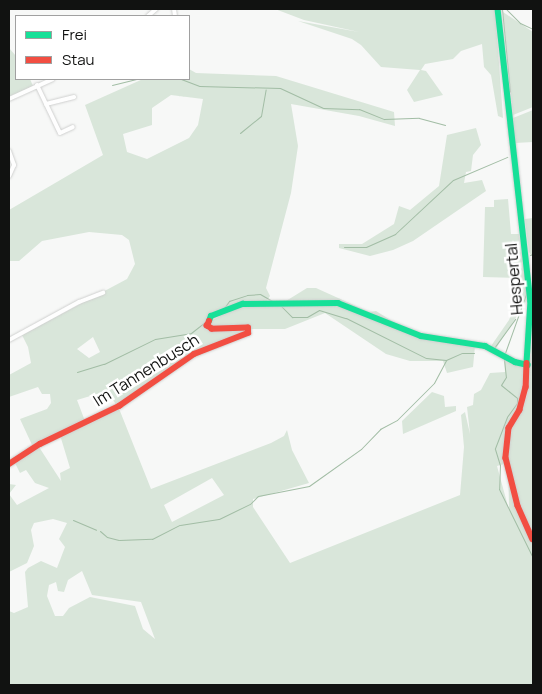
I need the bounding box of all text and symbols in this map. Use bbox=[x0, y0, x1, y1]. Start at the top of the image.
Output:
legend bbox=[15, 15, 190, 80]
text: Frei bbox=[62, 24, 87, 45]
text: Stau bbox=[62, 49, 95, 70]
street label: Hespertal bbox=[501, 242, 527, 316]
street label: Im Tannenbusch bbox=[90, 330, 202, 410]

